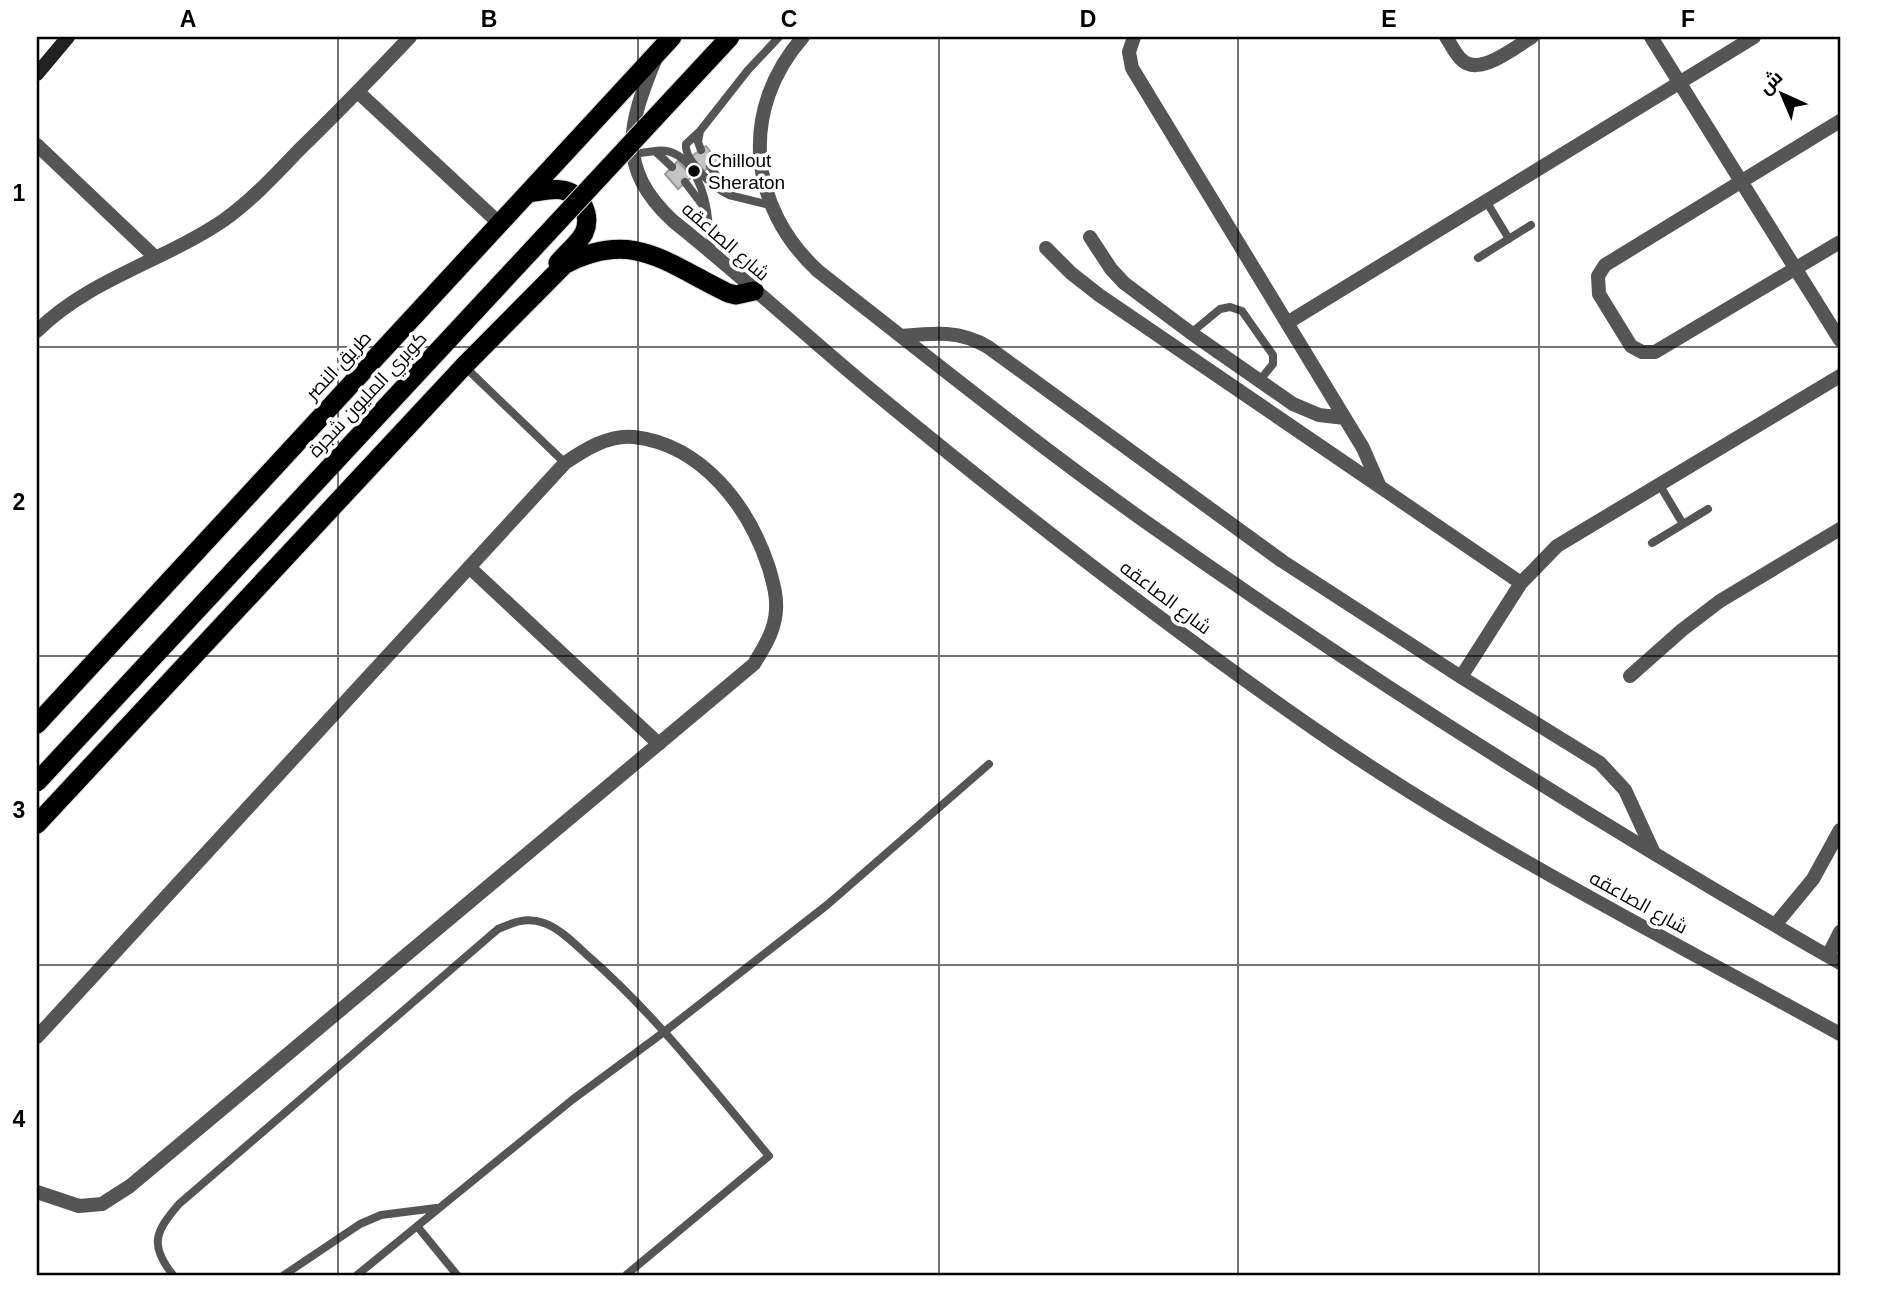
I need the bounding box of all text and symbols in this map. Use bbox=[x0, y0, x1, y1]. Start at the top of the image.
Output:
text: A bbox=[180, 6, 196, 32]
text: B bbox=[481, 6, 497, 32]
text: C bbox=[781, 6, 797, 32]
text: D bbox=[1080, 6, 1096, 32]
text: E bbox=[1381, 6, 1397, 32]
text: F bbox=[1681, 6, 1695, 32]
north arrow bbox=[1748, 60, 1818, 130]
text: ش bbox=[1754, 66, 1787, 99]
place label: Chillout Sheraton bbox=[708, 150, 785, 193]
marker: Chillout Sheraton bbox=[686, 163, 702, 179]
text: 1 bbox=[13, 180, 26, 206]
street label: شارع الصاعقه bbox=[676, 198, 774, 287]
street label: طريق النصر bbox=[301, 327, 377, 406]
street label: كوبري المليون شجرة bbox=[304, 327, 434, 464]
text: 2 bbox=[13, 489, 25, 515]
street label: شارع الصاعقه bbox=[1114, 556, 1215, 641]
text: 3 bbox=[13, 797, 25, 823]
street label: شارع الصاعقه bbox=[1585, 867, 1691, 941]
text: 4 bbox=[13, 1106, 26, 1132]

